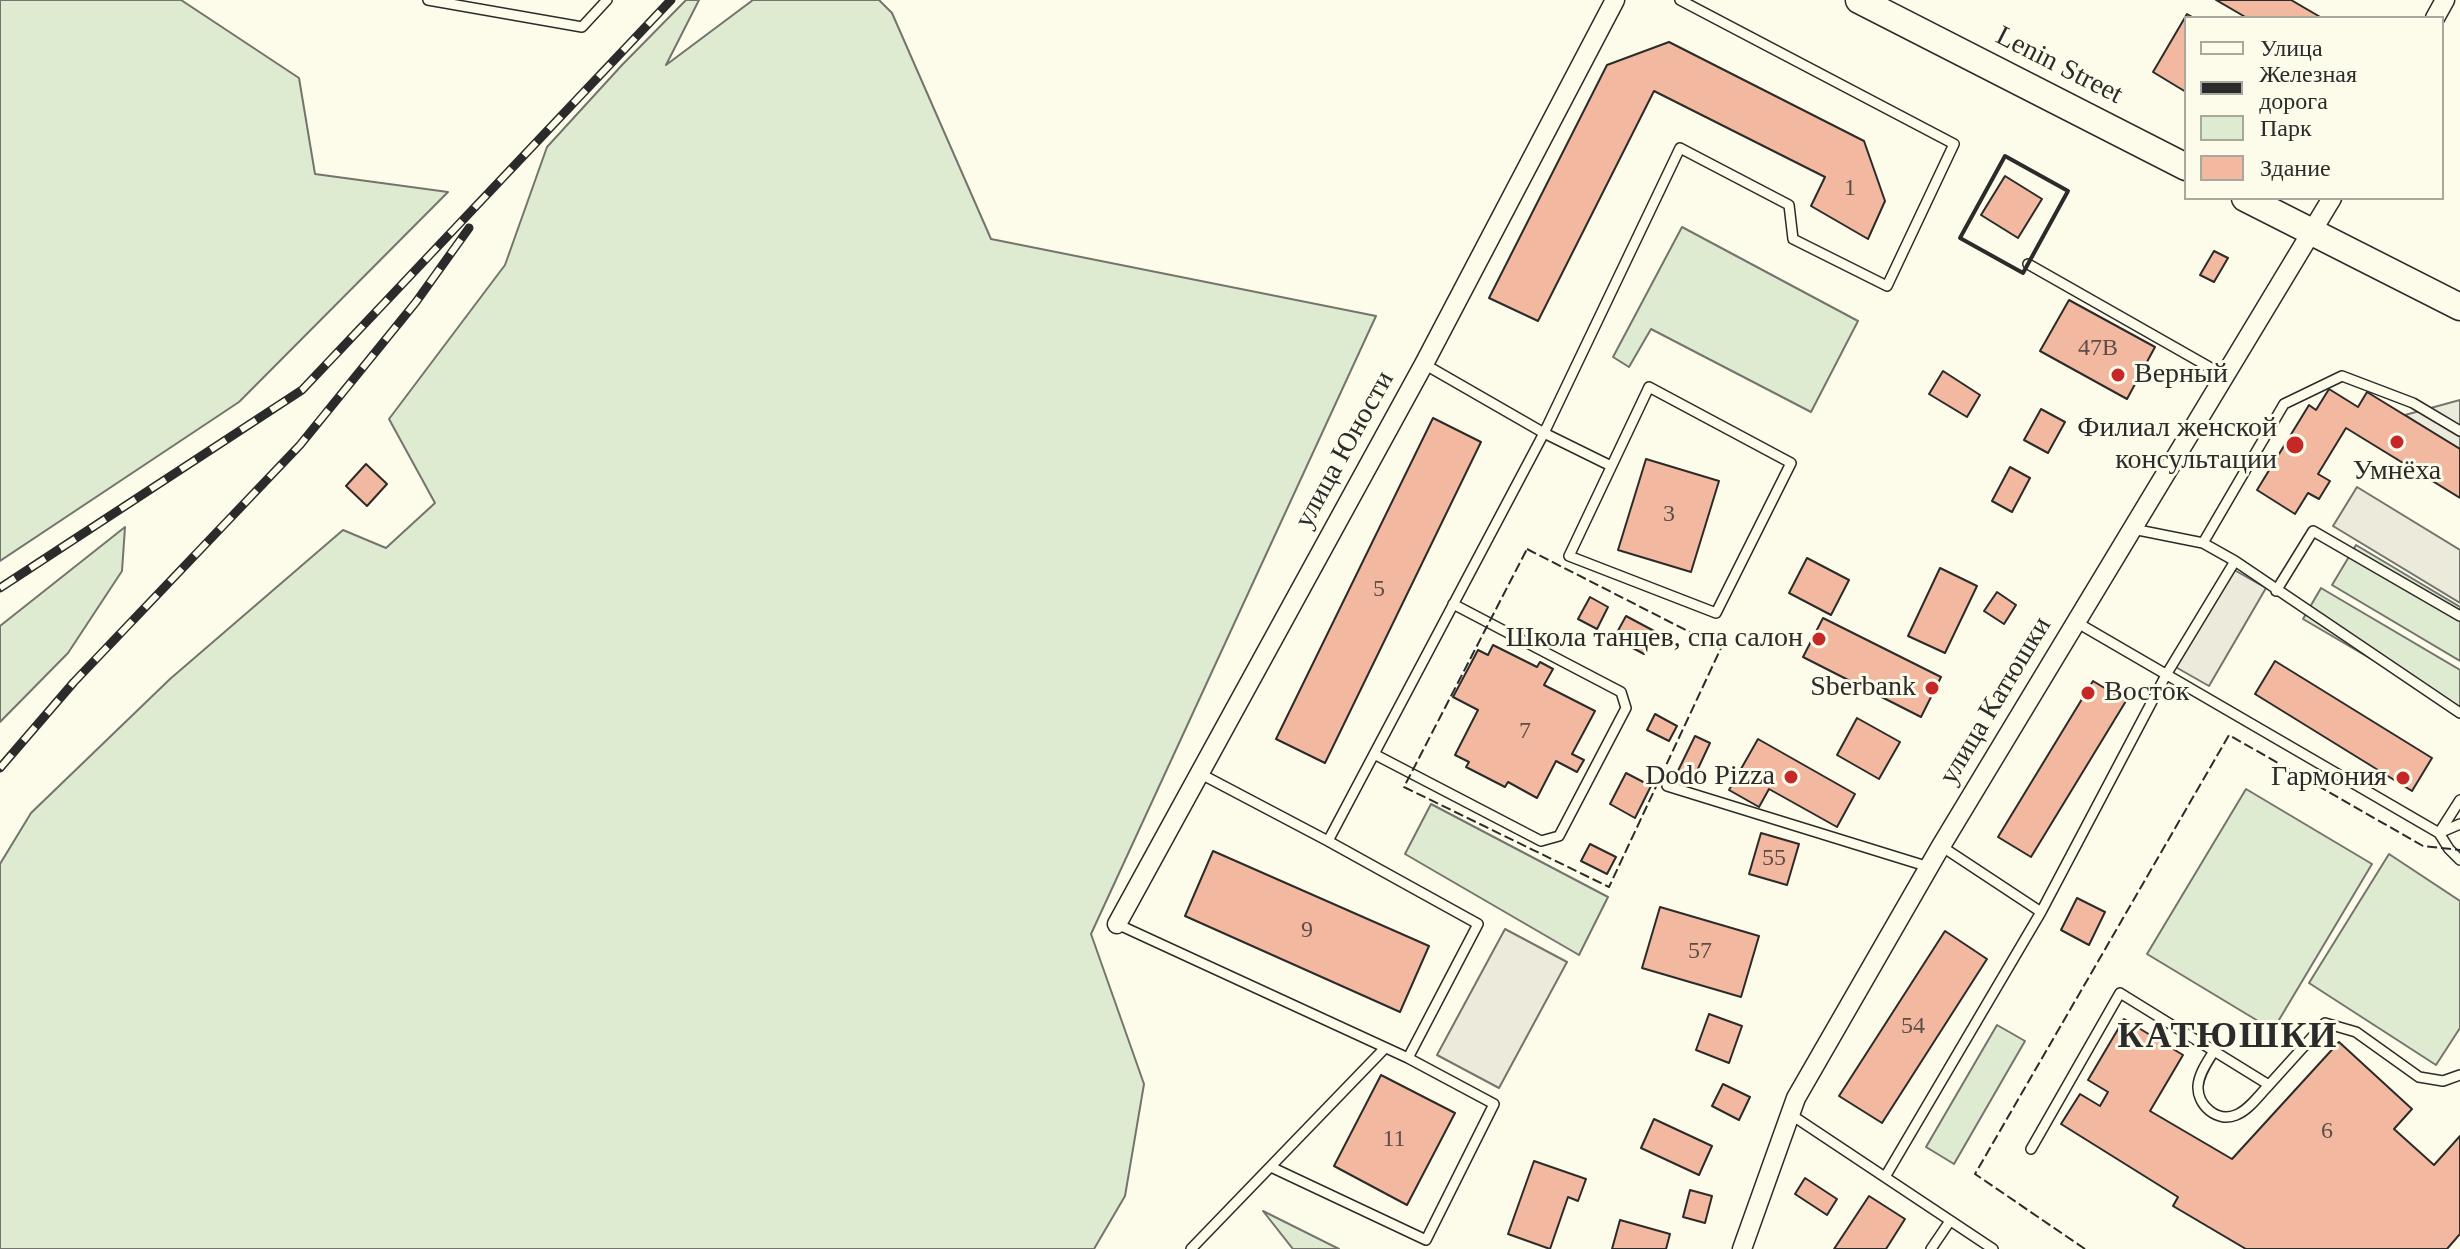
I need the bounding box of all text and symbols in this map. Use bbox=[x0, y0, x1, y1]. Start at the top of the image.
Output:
legend bbox=[2184, 16, 2444, 200]
street label: Lenin Street bbox=[1990, 20, 2128, 112]
text: Улица bbox=[2260, 35, 2323, 61]
text: Железная дорога bbox=[2259, 61, 2357, 114]
text: Парк bbox=[2260, 115, 2312, 141]
text: Здание bbox=[2260, 155, 2331, 181]
house number: 1 bbox=[1844, 175, 1856, 203]
house number: 47В bbox=[2078, 335, 2118, 363]
place label: Верный bbox=[2134, 358, 2228, 392]
street label: улица Юности bbox=[1288, 366, 1402, 534]
marker: Верный bbox=[2109, 366, 2127, 384]
place label: Филиал женской консультации bbox=[2077, 412, 2277, 478]
marker: Умнёха bbox=[2388, 433, 2406, 451]
marker: Филиал женской консультации bbox=[2284, 434, 2306, 456]
place label: Умнёха bbox=[2353, 455, 2441, 489]
house number: 3 bbox=[1663, 501, 1675, 529]
house number: 5 bbox=[1373, 576, 1385, 604]
street label: улица Катюшки bbox=[1933, 611, 2059, 791]
place label: Школа танцев, спа салон bbox=[1506, 622, 1803, 656]
marker: Школа танцев, спа салон bbox=[1810, 630, 1828, 648]
place label: Sberbank bbox=[1810, 671, 1916, 705]
place label: Восток bbox=[2104, 676, 2189, 710]
marker: Sberbank bbox=[1923, 679, 1941, 697]
marker: Восток bbox=[2079, 684, 2097, 702]
house number: 7 bbox=[1519, 718, 1531, 746]
place label: Dodo Pizza bbox=[1645, 760, 1775, 794]
place label: Гармония bbox=[2271, 761, 2387, 795]
marker: Dodo Pizza bbox=[1782, 768, 1800, 786]
marker: Гармония bbox=[2394, 769, 2412, 787]
house number: 55 bbox=[1762, 845, 1786, 873]
house number: 9 bbox=[1301, 917, 1313, 945]
house number: 57 bbox=[1688, 938, 1712, 966]
house number: 54 bbox=[1901, 1013, 1925, 1041]
district label: КАТЮШКИ bbox=[2117, 1016, 2339, 1060]
house number: 6 bbox=[2321, 1118, 2333, 1146]
house number: 11 bbox=[1382, 1126, 1406, 1154]

